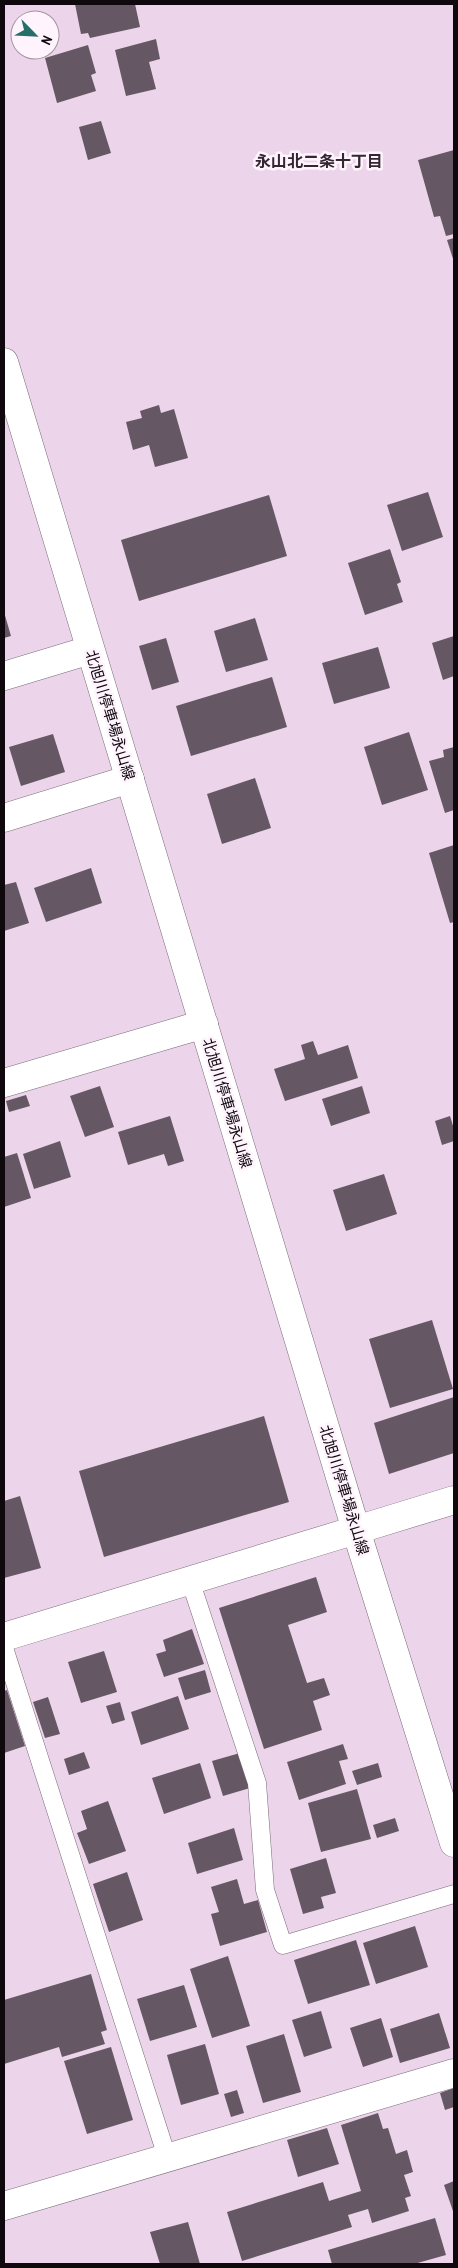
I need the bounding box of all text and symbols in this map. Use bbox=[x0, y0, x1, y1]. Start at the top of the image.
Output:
north arrow bbox=[10, 10, 60, 60]
text: N bbox=[37, 33, 57, 48]
district label: 永山北二条十丁目 bbox=[255, 150, 383, 172]
street label: 北旭川停車場永山線 bbox=[81, 647, 140, 782]
street label: 北旭川停車場永山線 bbox=[198, 1035, 257, 1170]
street label: 北旭川停車場永山線 bbox=[315, 1422, 374, 1557]

